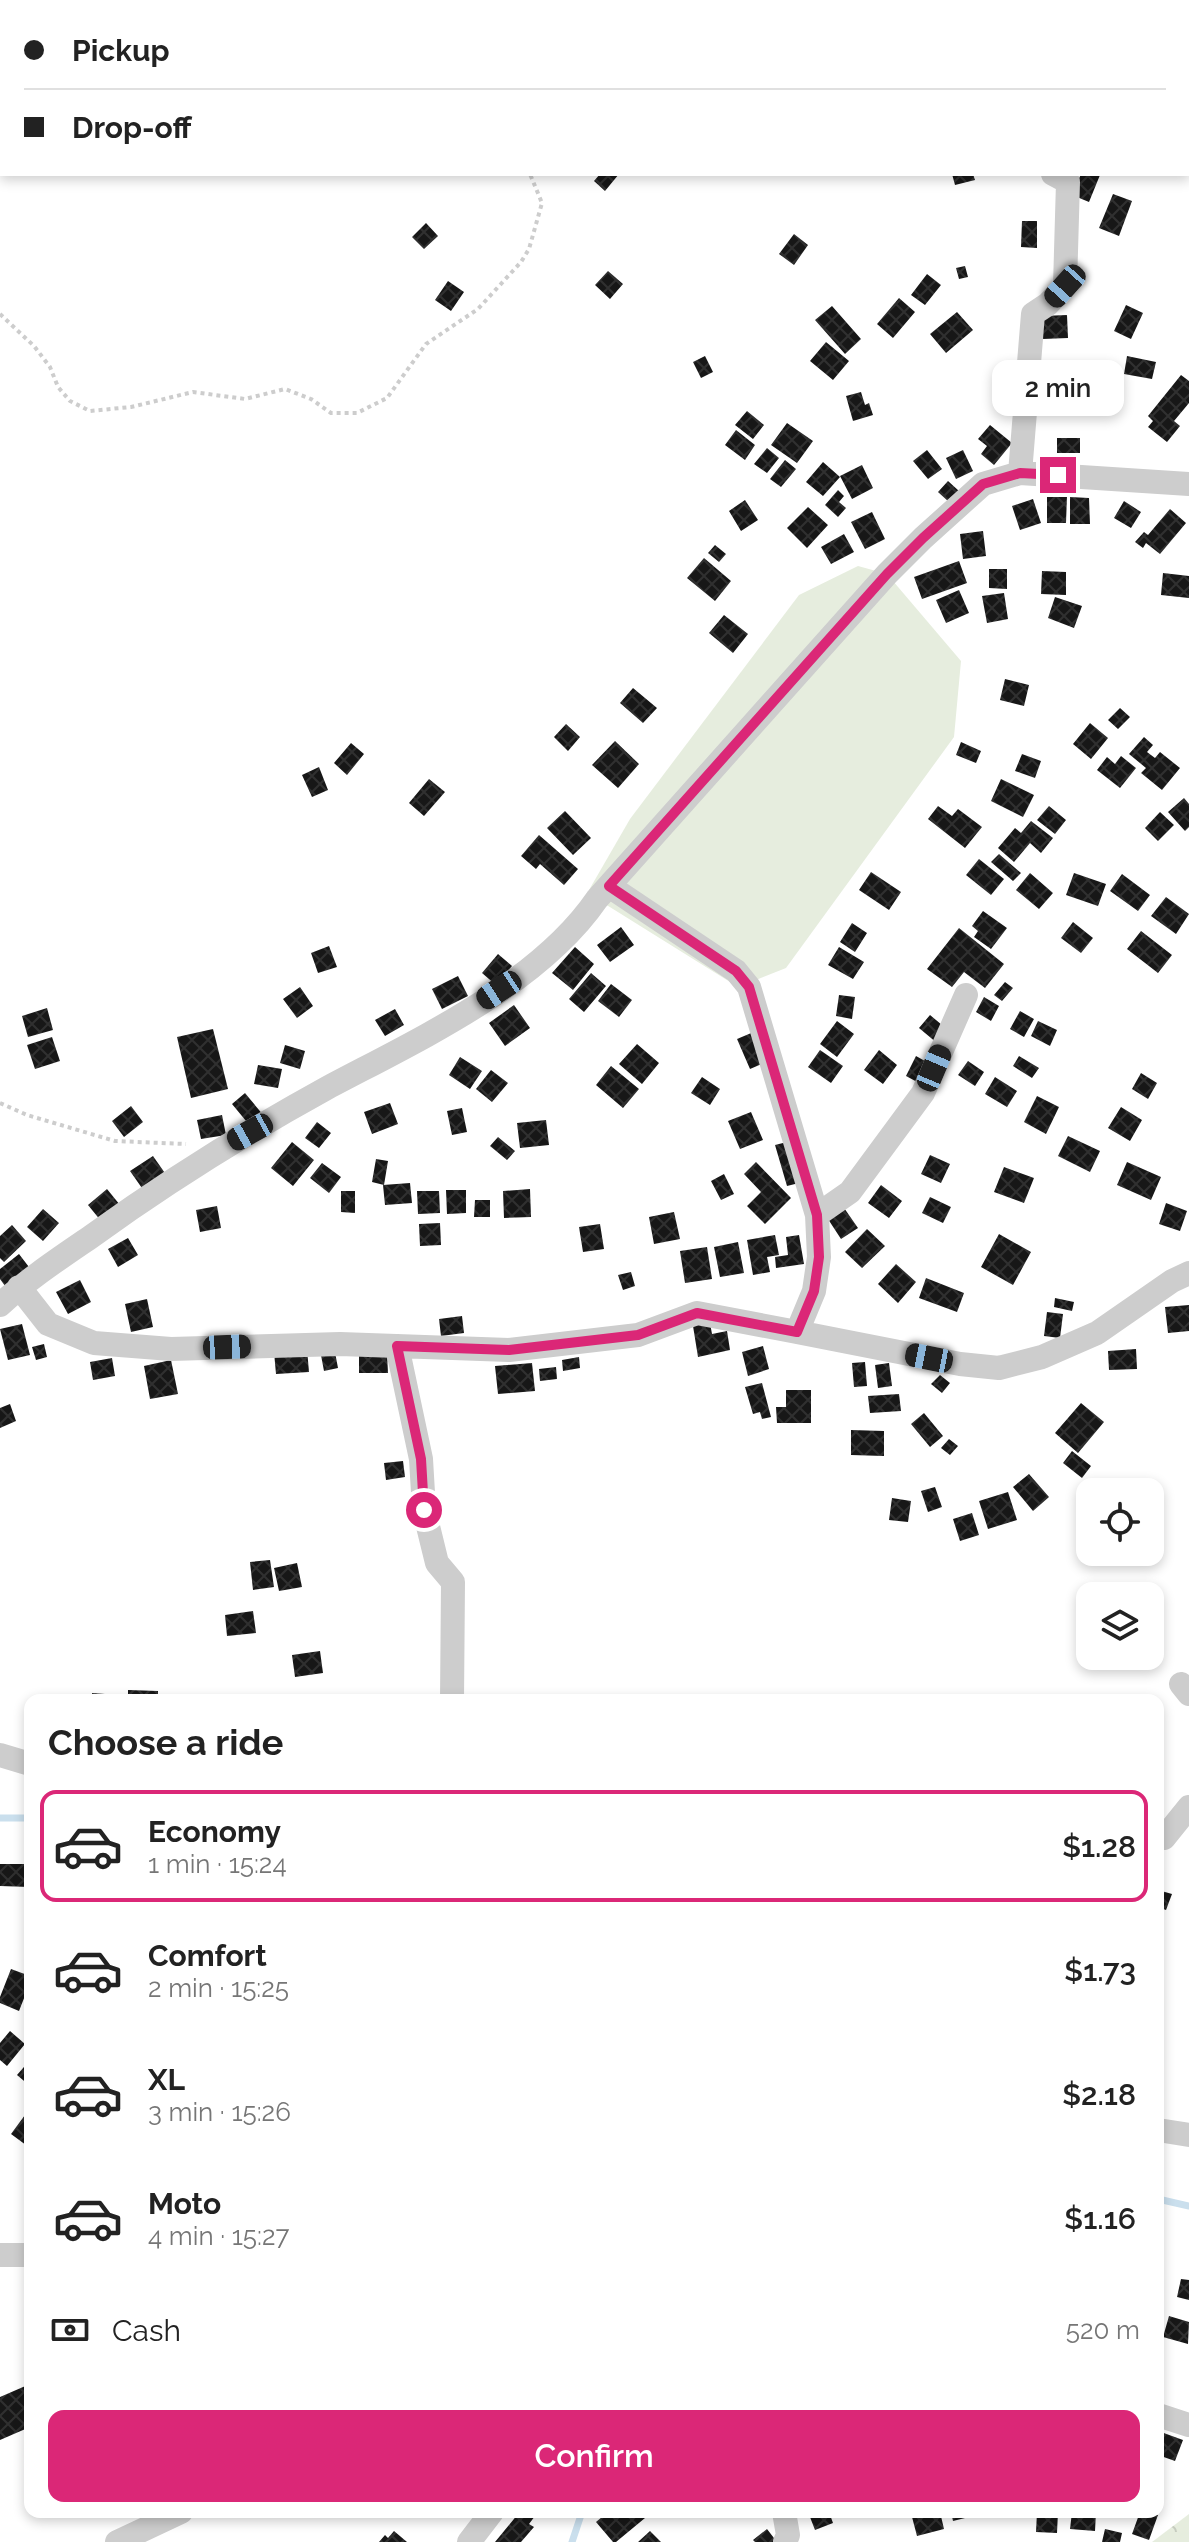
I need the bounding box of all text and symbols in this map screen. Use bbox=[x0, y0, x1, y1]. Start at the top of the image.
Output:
text: Pickup bbox=[72, 33, 170, 68]
text: Drop-off bbox=[72, 110, 192, 145]
car bbox=[1040, 260, 1090, 312]
callout: 2 min bbox=[992, 359, 1124, 415]
text: 2 min bbox=[1025, 373, 1091, 403]
route end bbox=[1040, 457, 1076, 493]
car bbox=[472, 967, 526, 1013]
car bbox=[914, 1041, 954, 1095]
car bbox=[223, 1110, 277, 1154]
car bbox=[203, 1334, 251, 1360]
car bbox=[903, 1342, 955, 1374]
map controls bbox=[1076, 1478, 1164, 1670]
button: locate bbox=[1076, 1478, 1164, 1566]
route start bbox=[406, 1492, 442, 1528]
button: layers bbox=[1076, 1582, 1164, 1670]
text: Choose a ride bbox=[48, 1721, 283, 1763]
icon: car bbox=[52, 1810, 124, 1882]
text: Economy bbox=[148, 1814, 281, 1849]
text: $1.28 bbox=[1062, 1829, 1136, 1864]
text: 1 min · 15:24 bbox=[148, 1849, 287, 1879]
icon: car bbox=[52, 1934, 124, 2006]
text: Comfort bbox=[148, 1938, 267, 1973]
text: $1.73 bbox=[1064, 1953, 1136, 1988]
text: 2 min · 15:25 bbox=[148, 1973, 289, 2003]
icon: car bbox=[52, 2058, 124, 2130]
text: XL bbox=[148, 2062, 185, 2097]
text: $2.18 bbox=[1062, 2077, 1136, 2112]
text: 3 min · 15:26 bbox=[148, 2097, 291, 2127]
icon: car bbox=[52, 2182, 124, 2254]
text: Moto bbox=[148, 2186, 221, 2221]
text: $1.16 bbox=[1064, 2201, 1136, 2236]
text: 4 min · 15:27 bbox=[148, 2221, 289, 2251]
icon: cash bbox=[48, 2308, 92, 2352]
text: Cash bbox=[112, 2313, 181, 2348]
text: 520 m bbox=[1066, 2315, 1140, 2345]
button: Confirm bbox=[48, 2410, 1140, 2502]

